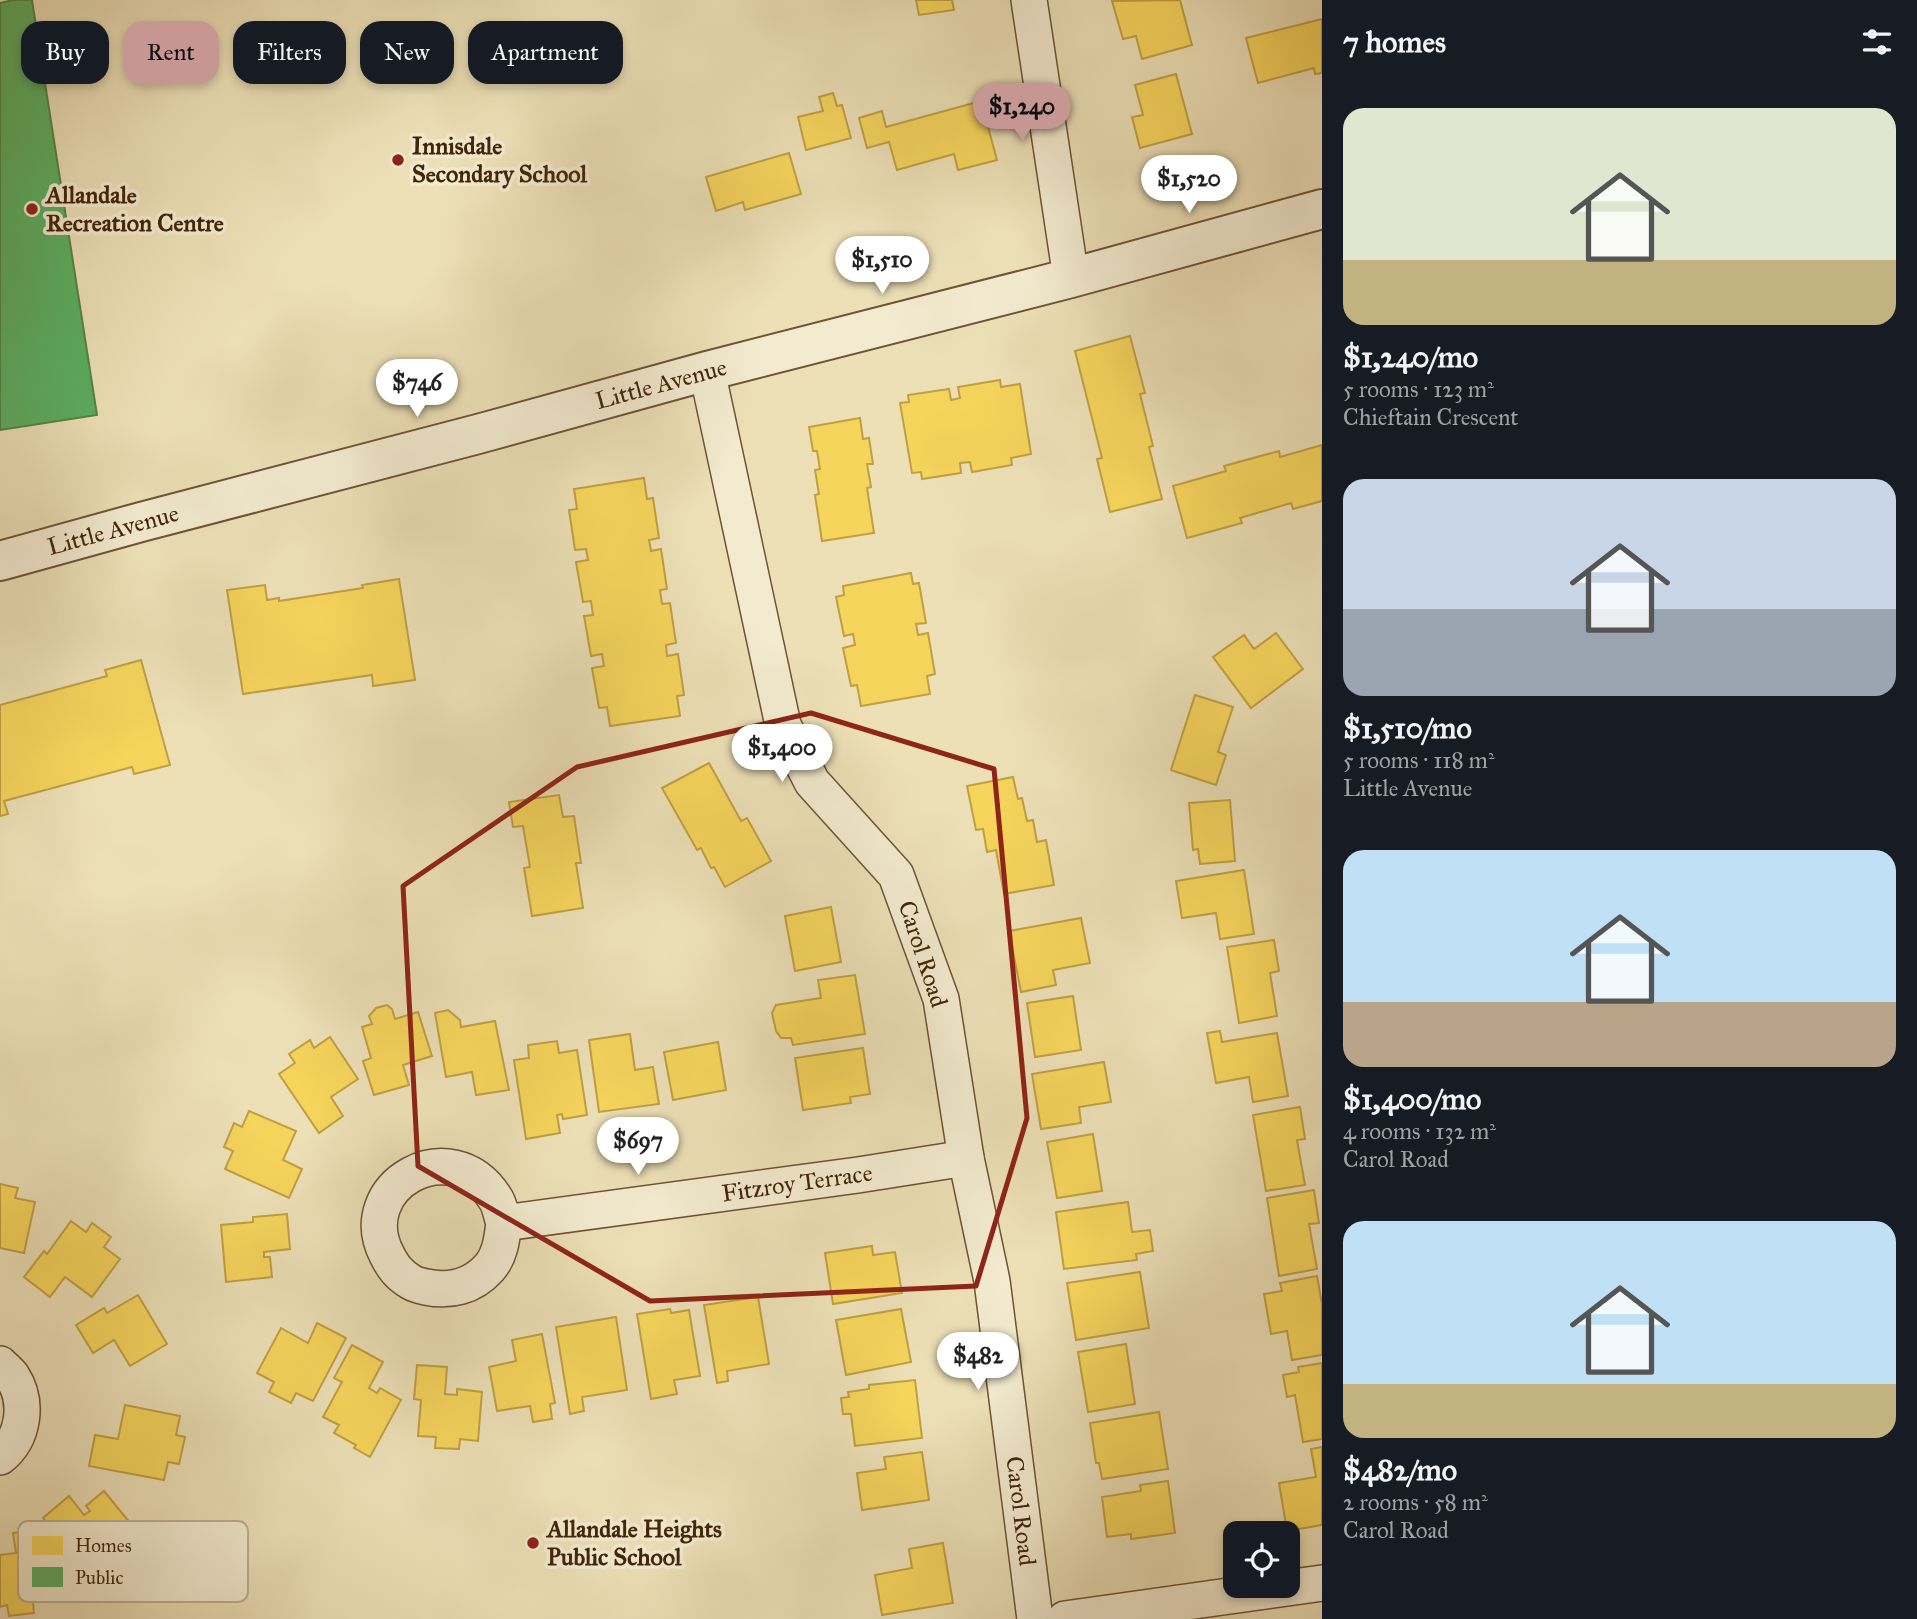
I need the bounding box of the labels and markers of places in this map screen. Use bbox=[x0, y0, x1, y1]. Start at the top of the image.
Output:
pin: $1,240 bbox=[965, 83, 1079, 143]
place label: Innisdale Secondary School bbox=[412, 131, 587, 189]
marker: Innisdale Secondary School bbox=[390, 152, 406, 168]
pin: $1,520 bbox=[1132, 156, 1246, 215]
place label: Allandale Recreation Centre bbox=[44, 180, 224, 238]
marker: Allandale Recreation Centre bbox=[24, 201, 40, 217]
pin: $1,510 bbox=[825, 236, 939, 296]
pin: $746 bbox=[376, 360, 458, 419]
pin: $1,400 bbox=[725, 724, 839, 784]
pin: $697 bbox=[597, 1118, 679, 1177]
pin: $482 bbox=[937, 1332, 1019, 1392]
place label: Allandale Heights Public School bbox=[545, 1514, 722, 1572]
marker: Allandale Heights Public School bbox=[525, 1535, 541, 1551]

